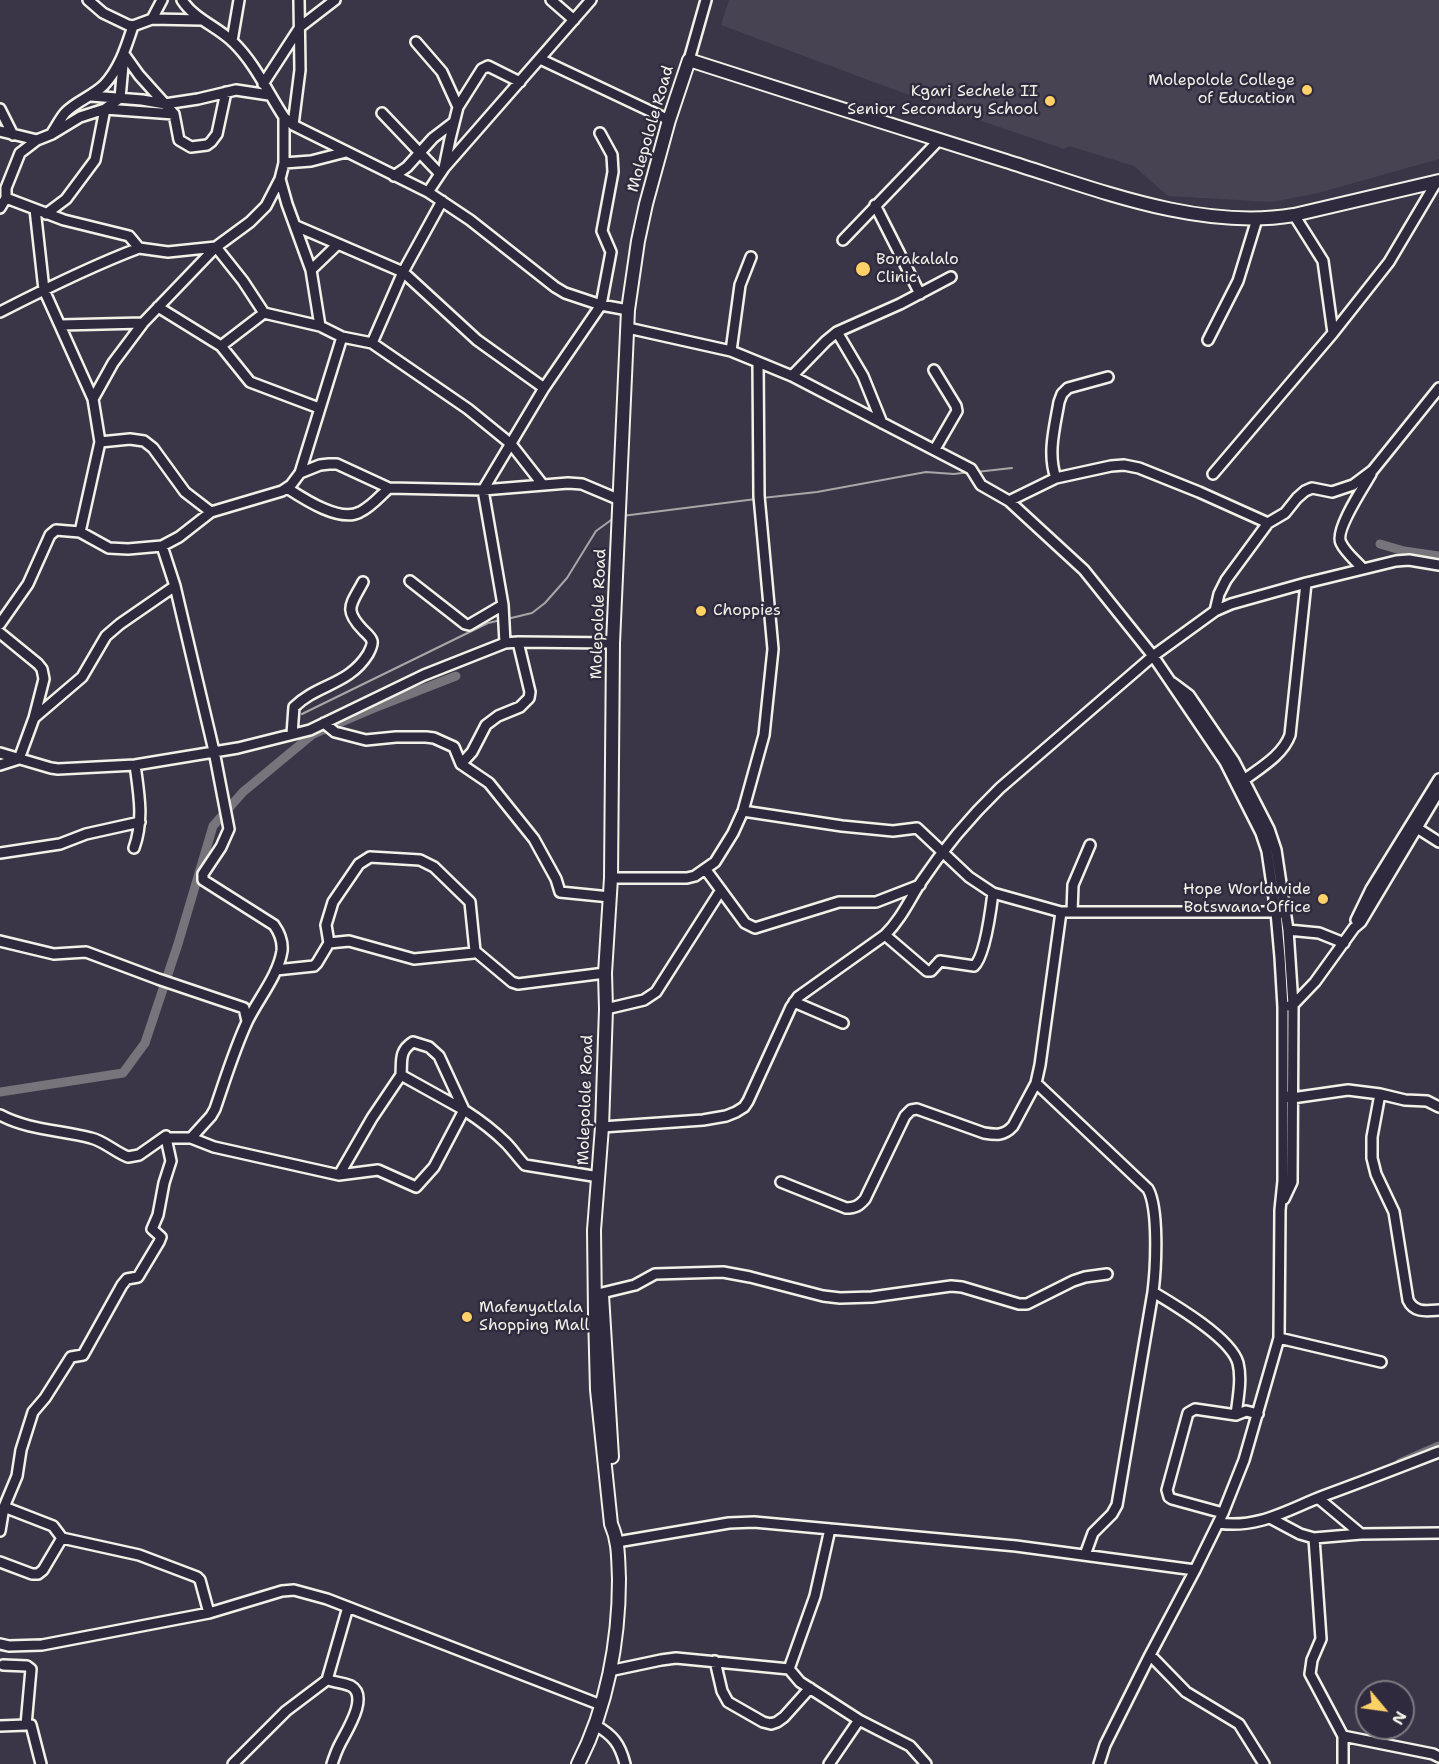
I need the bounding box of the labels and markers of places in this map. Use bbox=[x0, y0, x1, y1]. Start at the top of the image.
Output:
place label: Molepolole College of Education bbox=[1148, 71, 1295, 109]
place label: Kgari Sechele II Senior Secondary School bbox=[847, 82, 1038, 120]
marker: Molepolole College of Education bbox=[1300, 83, 1314, 97]
marker: Kgari Sechele II Senior Secondary School bbox=[1043, 94, 1057, 108]
place label: Borakalalo Clinic bbox=[876, 250, 959, 288]
marker: Borakalalo Clinic bbox=[854, 260, 872, 278]
place label: Choppies bbox=[713, 601, 781, 621]
marker: Choppies bbox=[694, 604, 708, 618]
place label: Hope Worldwide Botswana Office bbox=[1183, 880, 1311, 918]
marker: Hope Worldwide Botswana Office bbox=[1316, 892, 1330, 906]
place label: Mafenyatlala Shopping Mall bbox=[479, 1298, 589, 1336]
marker: Mafenyatlala Shopping Mall bbox=[460, 1310, 474, 1324]

